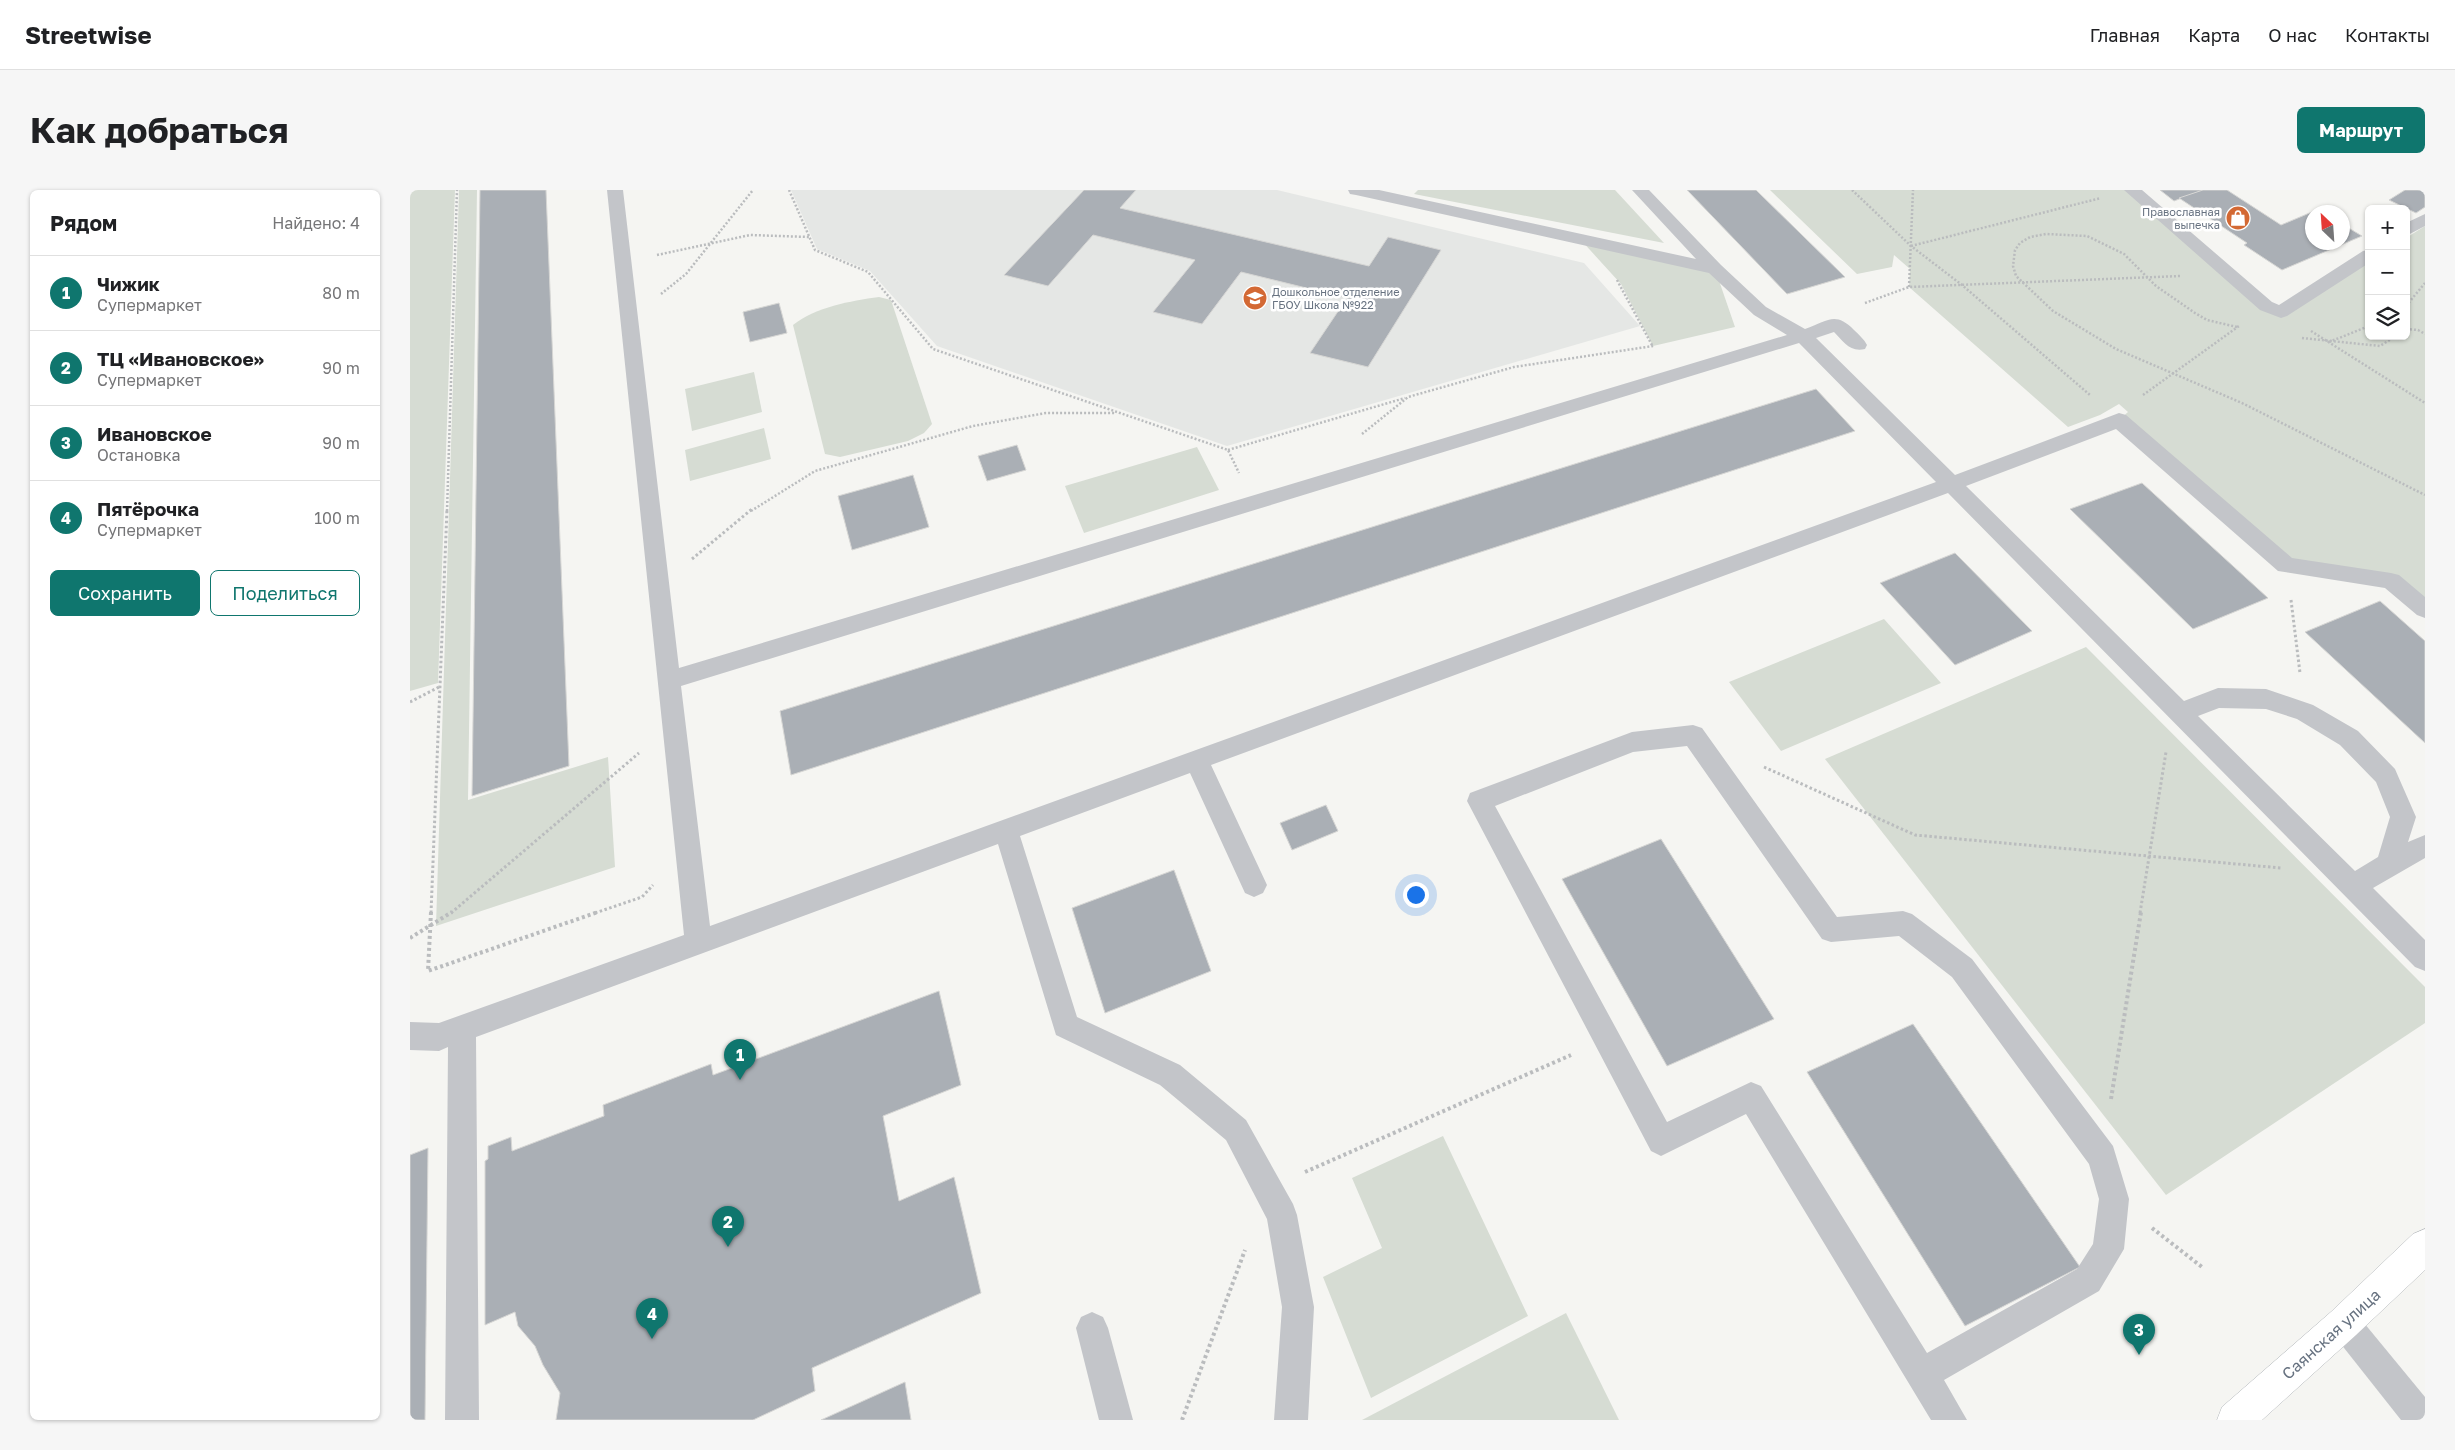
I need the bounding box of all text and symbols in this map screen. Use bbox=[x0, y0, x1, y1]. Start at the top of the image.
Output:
text: Streetwise bbox=[25, 20, 152, 49]
text: Главная bbox=[2090, 24, 2160, 46]
text: Карта bbox=[2188, 24, 2240, 46]
text: О нас bbox=[2268, 24, 2317, 46]
text: Контакты bbox=[2345, 24, 2430, 46]
button: Маршрут bbox=[2297, 107, 2425, 153]
text: Как добраться bbox=[30, 109, 288, 151]
place label: Православная выпечка bbox=[2142, 205, 2220, 231]
shop icon: Православная выпечка bbox=[2225, 205, 2251, 231]
north arrow bbox=[2305, 205, 2350, 250]
map controls bbox=[2365, 205, 2410, 340]
button: + bbox=[2365, 205, 2410, 250]
text: Рядом bbox=[50, 210, 117, 236]
text: Найдено: 4 bbox=[272, 213, 360, 233]
button: − bbox=[2365, 250, 2410, 295]
text: Чижик bbox=[97, 272, 160, 295]
text: 1 bbox=[62, 283, 70, 303]
text: 80 m bbox=[322, 283, 360, 303]
school or university icon: Дошкольное отделение ГБОУ Школа №922 bbox=[1242, 285, 1268, 311]
place label: Дошкольное отделение ГБОУ Школа №922 bbox=[1272, 285, 1400, 311]
text: Супермаркет bbox=[97, 295, 202, 315]
button: layers bbox=[2365, 295, 2410, 340]
text: ТЦ «Ивановское» bbox=[97, 347, 264, 370]
text: 2 bbox=[61, 358, 71, 378]
text: 90 m bbox=[322, 358, 360, 378]
text: Супермаркет bbox=[97, 370, 202, 390]
text: Ивановское bbox=[97, 422, 212, 445]
text: 3 bbox=[61, 433, 71, 453]
text: 90 m bbox=[322, 433, 360, 453]
text: Остановка bbox=[97, 445, 181, 465]
text: Пятёрочка bbox=[97, 497, 199, 520]
text: 4 bbox=[61, 508, 71, 528]
text: 100 m bbox=[314, 508, 360, 528]
text: Супермаркет bbox=[97, 520, 202, 540]
button: Сохранить bbox=[50, 570, 200, 616]
button: Поделиться bbox=[210, 570, 360, 616]
your location bbox=[1403, 882, 1429, 908]
pin: 1 bbox=[724, 1039, 756, 1080]
pin: 2 bbox=[712, 1206, 744, 1247]
street label: Саянская улица bbox=[2278, 1285, 2384, 1383]
pin: 4 bbox=[636, 1298, 668, 1339]
pin: 3 bbox=[2123, 1314, 2155, 1355]

